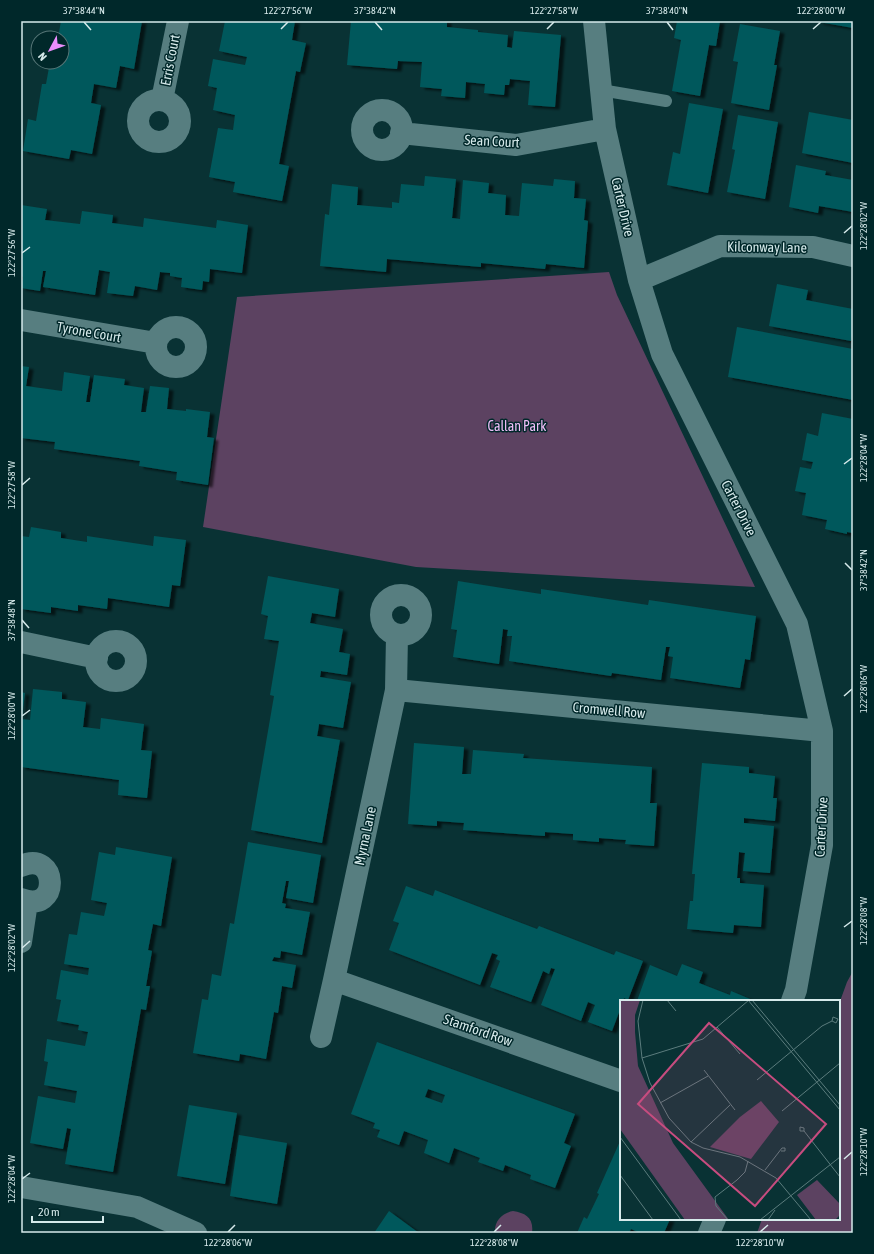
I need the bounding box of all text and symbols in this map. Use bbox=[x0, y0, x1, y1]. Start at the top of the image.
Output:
text: 37°38'44"N bbox=[63, 5, 105, 16]
text: 122°27'56"W bbox=[264, 5, 313, 16]
text: 37°38'42"N bbox=[354, 5, 396, 16]
text: 122°27'58"W bbox=[530, 5, 579, 16]
text: 37°38'40"N bbox=[646, 5, 688, 16]
text: 122°28'00"W bbox=[797, 5, 846, 16]
north arrow bbox=[30, 30, 70, 70]
street label: Erris Court bbox=[157, 33, 183, 87]
text: N bbox=[36, 50, 49, 63]
street label: Sean Court bbox=[464, 132, 520, 150]
street label: Carter Drive bbox=[608, 176, 638, 238]
text: 122°28'02"W bbox=[858, 201, 869, 250]
text: 122°27'56"W bbox=[6, 228, 17, 277]
street label: Kilconway Lane bbox=[727, 238, 807, 256]
street label: Tyrone Court bbox=[56, 318, 122, 346]
park label: Callan Park bbox=[488, 418, 546, 434]
text: 122°28'04"W bbox=[858, 433, 869, 482]
text: 122°27'58"W bbox=[6, 460, 17, 509]
street label: Carter Drive bbox=[718, 478, 760, 538]
text: 37°38'42"N bbox=[858, 549, 869, 591]
text: 37°38'48"N bbox=[6, 599, 17, 641]
text: 122°28'06"W bbox=[858, 664, 869, 713]
text: 122°28'00"W bbox=[6, 691, 17, 740]
street label: Cromwell Row bbox=[572, 699, 647, 721]
street label: Carter Drive bbox=[811, 796, 831, 858]
street label: Myrna Lane bbox=[351, 805, 379, 867]
text: 122°28'08"W bbox=[858, 896, 869, 945]
text: 122°28'02"W bbox=[6, 923, 17, 972]
inset map bbox=[620, 1000, 840, 1220]
street label: Stamford Row bbox=[442, 1011, 515, 1049]
text: 122°28'10"W bbox=[858, 1127, 869, 1176]
text: 122°28'04"W bbox=[6, 1154, 17, 1203]
scale bar bbox=[32, 1198, 103, 1224]
text: 20 m bbox=[38, 1205, 60, 1219]
text: 122°28'06"W bbox=[204, 1237, 253, 1248]
text: 122°28'08"W bbox=[470, 1237, 519, 1248]
text: 122°28'10"W bbox=[736, 1237, 785, 1248]

